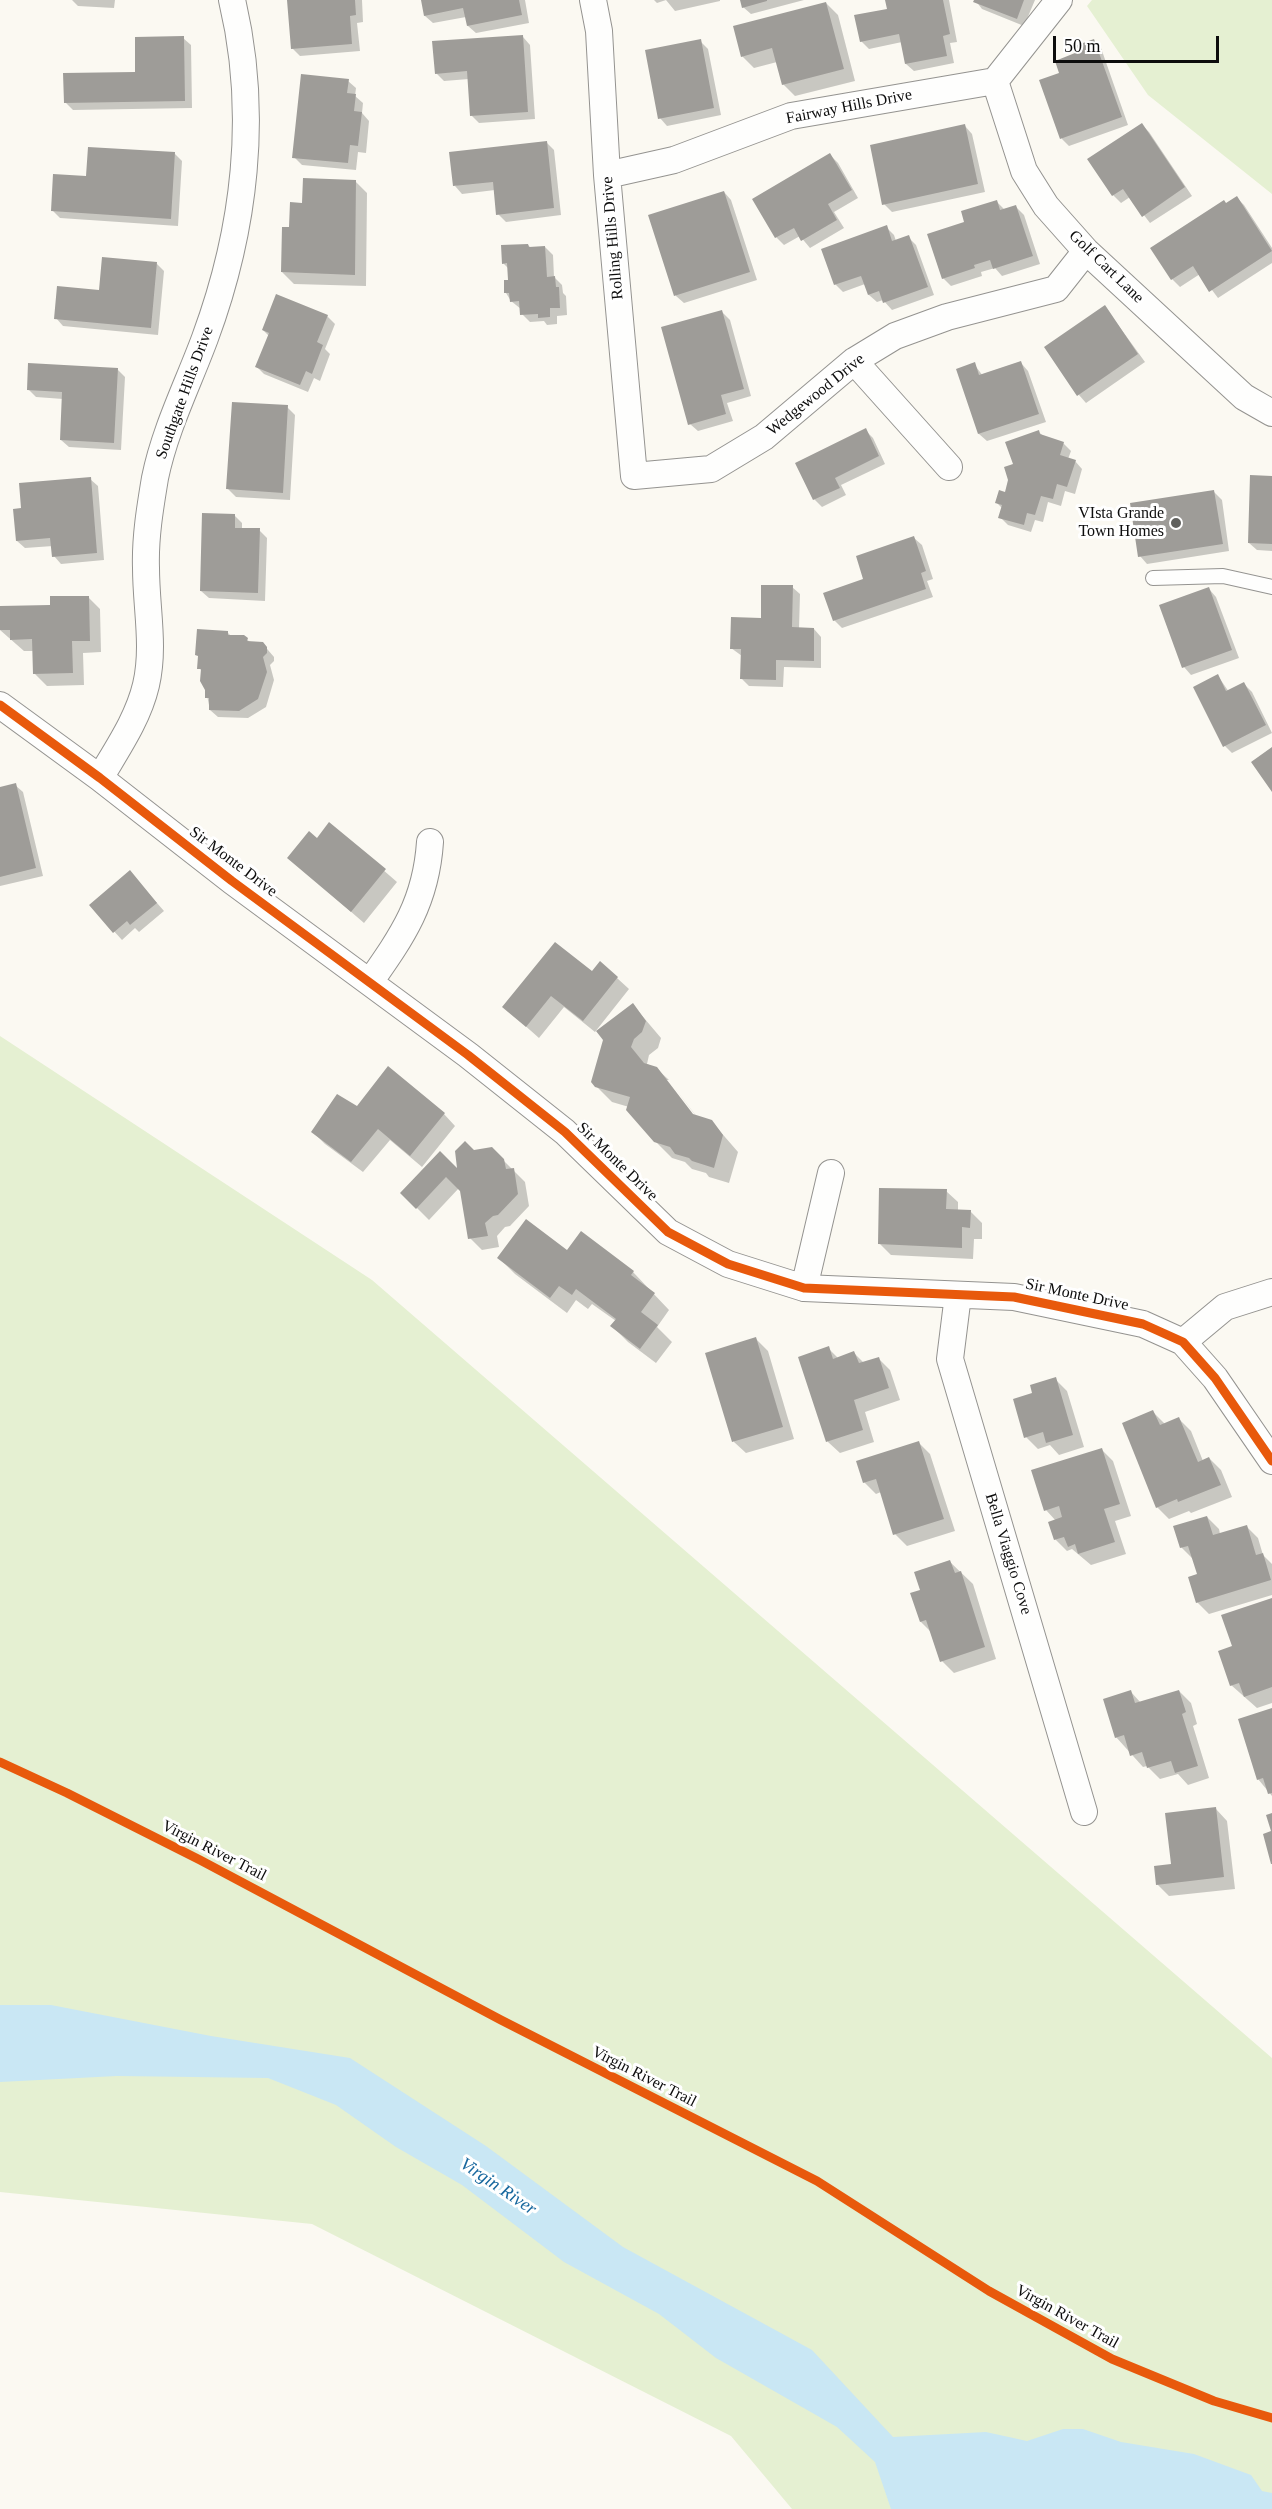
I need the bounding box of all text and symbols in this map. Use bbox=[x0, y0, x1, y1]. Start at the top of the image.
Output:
scale bar bbox=[1056, 24, 1222, 62]
text: 50 m bbox=[1064, 36, 1101, 56]
street label: Fairway Hills Drive bbox=[784, 85, 914, 129]
street label: Rolling Hills Drive bbox=[598, 176, 628, 300]
street label: Golf Cart Lane bbox=[1064, 226, 1148, 308]
street label: Southgate Hills Drive bbox=[152, 324, 218, 462]
street label: Wedgewood Drive bbox=[763, 350, 869, 440]
place label: VIsta Grande Town Homes bbox=[1078, 504, 1164, 542]
marker: VIsta Grande Town Homes bbox=[1169, 516, 1183, 530]
street label: Sir Monte Drive bbox=[185, 823, 281, 901]
street label: Sir Monte Drive bbox=[573, 1119, 661, 1205]
street label: Sir Monte Drive bbox=[1024, 1275, 1130, 1315]
street label: Bella Viaggio Cove bbox=[980, 1491, 1036, 1617]
street label: Virgin River Trail bbox=[159, 1816, 269, 1886]
street label: Virgin River Trail bbox=[589, 2042, 699, 2112]
water label: Virgin River bbox=[456, 2154, 540, 2220]
street label: Virgin River Trail bbox=[1012, 2281, 1122, 2353]

